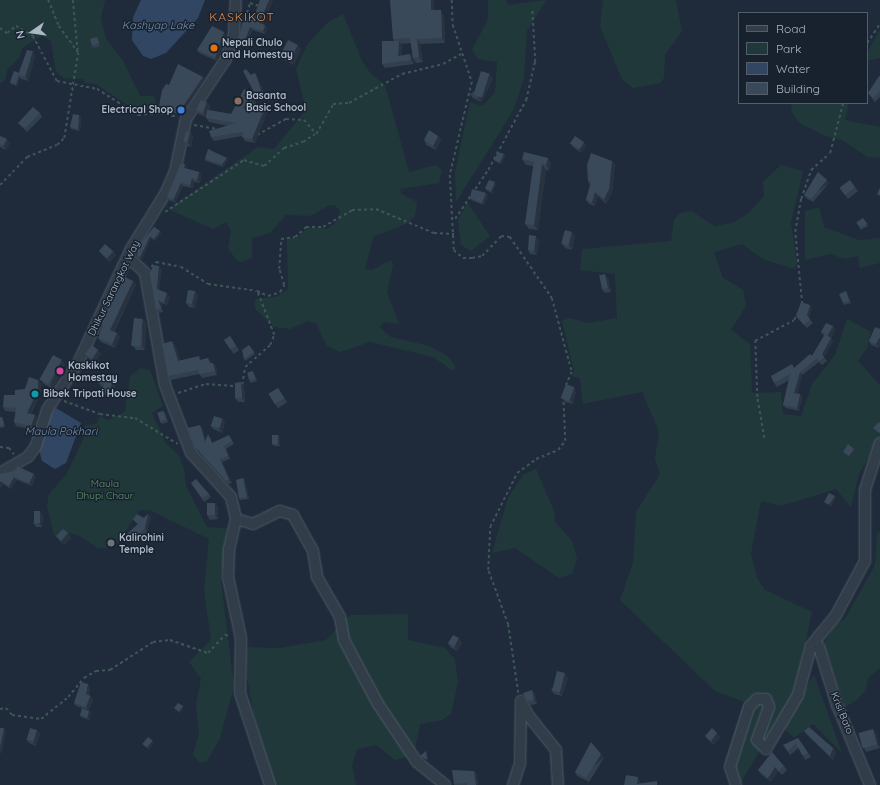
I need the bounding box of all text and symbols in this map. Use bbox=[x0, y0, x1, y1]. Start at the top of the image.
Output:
district label: KASKIKOT bbox=[209, 10, 275, 24]
north arrow bbox=[12, 12, 52, 52]
legend bbox=[738, 12, 868, 104]
water label: Kashyap Lake bbox=[122, 18, 194, 32]
text: Road bbox=[776, 21, 806, 36]
text: N bbox=[13, 29, 28, 40]
place label: Nepali Chulo and Homestay bbox=[222, 36, 293, 60]
text: Park bbox=[776, 41, 801, 56]
marker: Nepali Chulo and Homestay bbox=[209, 43, 219, 53]
text: Water bbox=[776, 61, 810, 76]
text: Building bbox=[776, 81, 820, 96]
place label: Basanta Basic School bbox=[246, 89, 306, 112]
marker: Basanta Basic School bbox=[233, 96, 243, 106]
place label: Electrical Shop bbox=[101, 104, 173, 116]
marker: Electrical Shop bbox=[176, 105, 186, 115]
street label: Dhikur Sarangkot Way bbox=[86, 238, 142, 338]
place label: Kaskikot Homestay bbox=[68, 359, 118, 382]
marker: Kaskikot Homestay bbox=[55, 366, 65, 376]
place label: Bibek Tripati House bbox=[43, 388, 137, 400]
marker: Bibek Tripati House bbox=[30, 389, 40, 399]
water label: Maula Pokhari bbox=[25, 424, 97, 438]
park label: Maula Dhupi Chaur bbox=[76, 477, 134, 500]
place label: Kalirohini Temple bbox=[119, 531, 164, 554]
marker: Kalirohini Temple bbox=[106, 538, 116, 548]
street label: Krisi Bato bbox=[828, 690, 856, 736]

